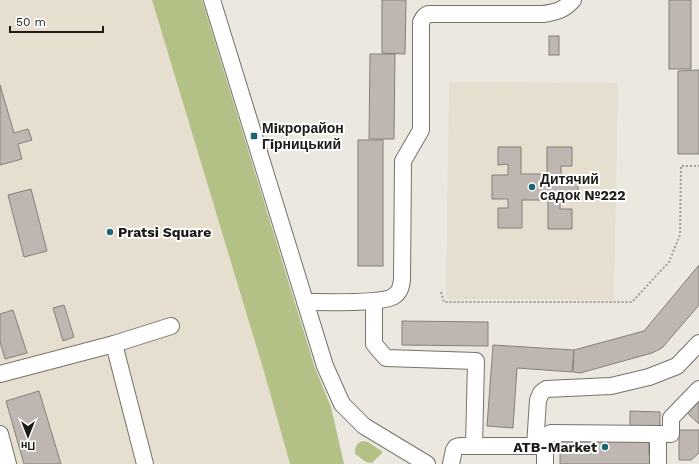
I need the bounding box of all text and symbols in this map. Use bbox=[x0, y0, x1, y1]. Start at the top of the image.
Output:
scale bar bbox=[10, 8, 103, 34]
text: 50 m bbox=[16, 15, 46, 29]
place label: Мiкрорайон Гiрницький bbox=[262, 120, 344, 152]
marker: Мiкрорайон Гiрницький bbox=[249, 131, 259, 141]
place label: Дитячий садок №222 bbox=[540, 171, 626, 203]
marker: Дитячий садок №222 bbox=[527, 182, 537, 192]
place label: Pratsi Square bbox=[118, 224, 211, 240]
marker: Pratsi Square bbox=[105, 227, 115, 237]
north arrow bbox=[8, 416, 48, 456]
text: Пн bbox=[21, 439, 35, 452]
place label: ATB-Market bbox=[513, 439, 597, 455]
marker: ATB-Market bbox=[600, 442, 610, 452]

